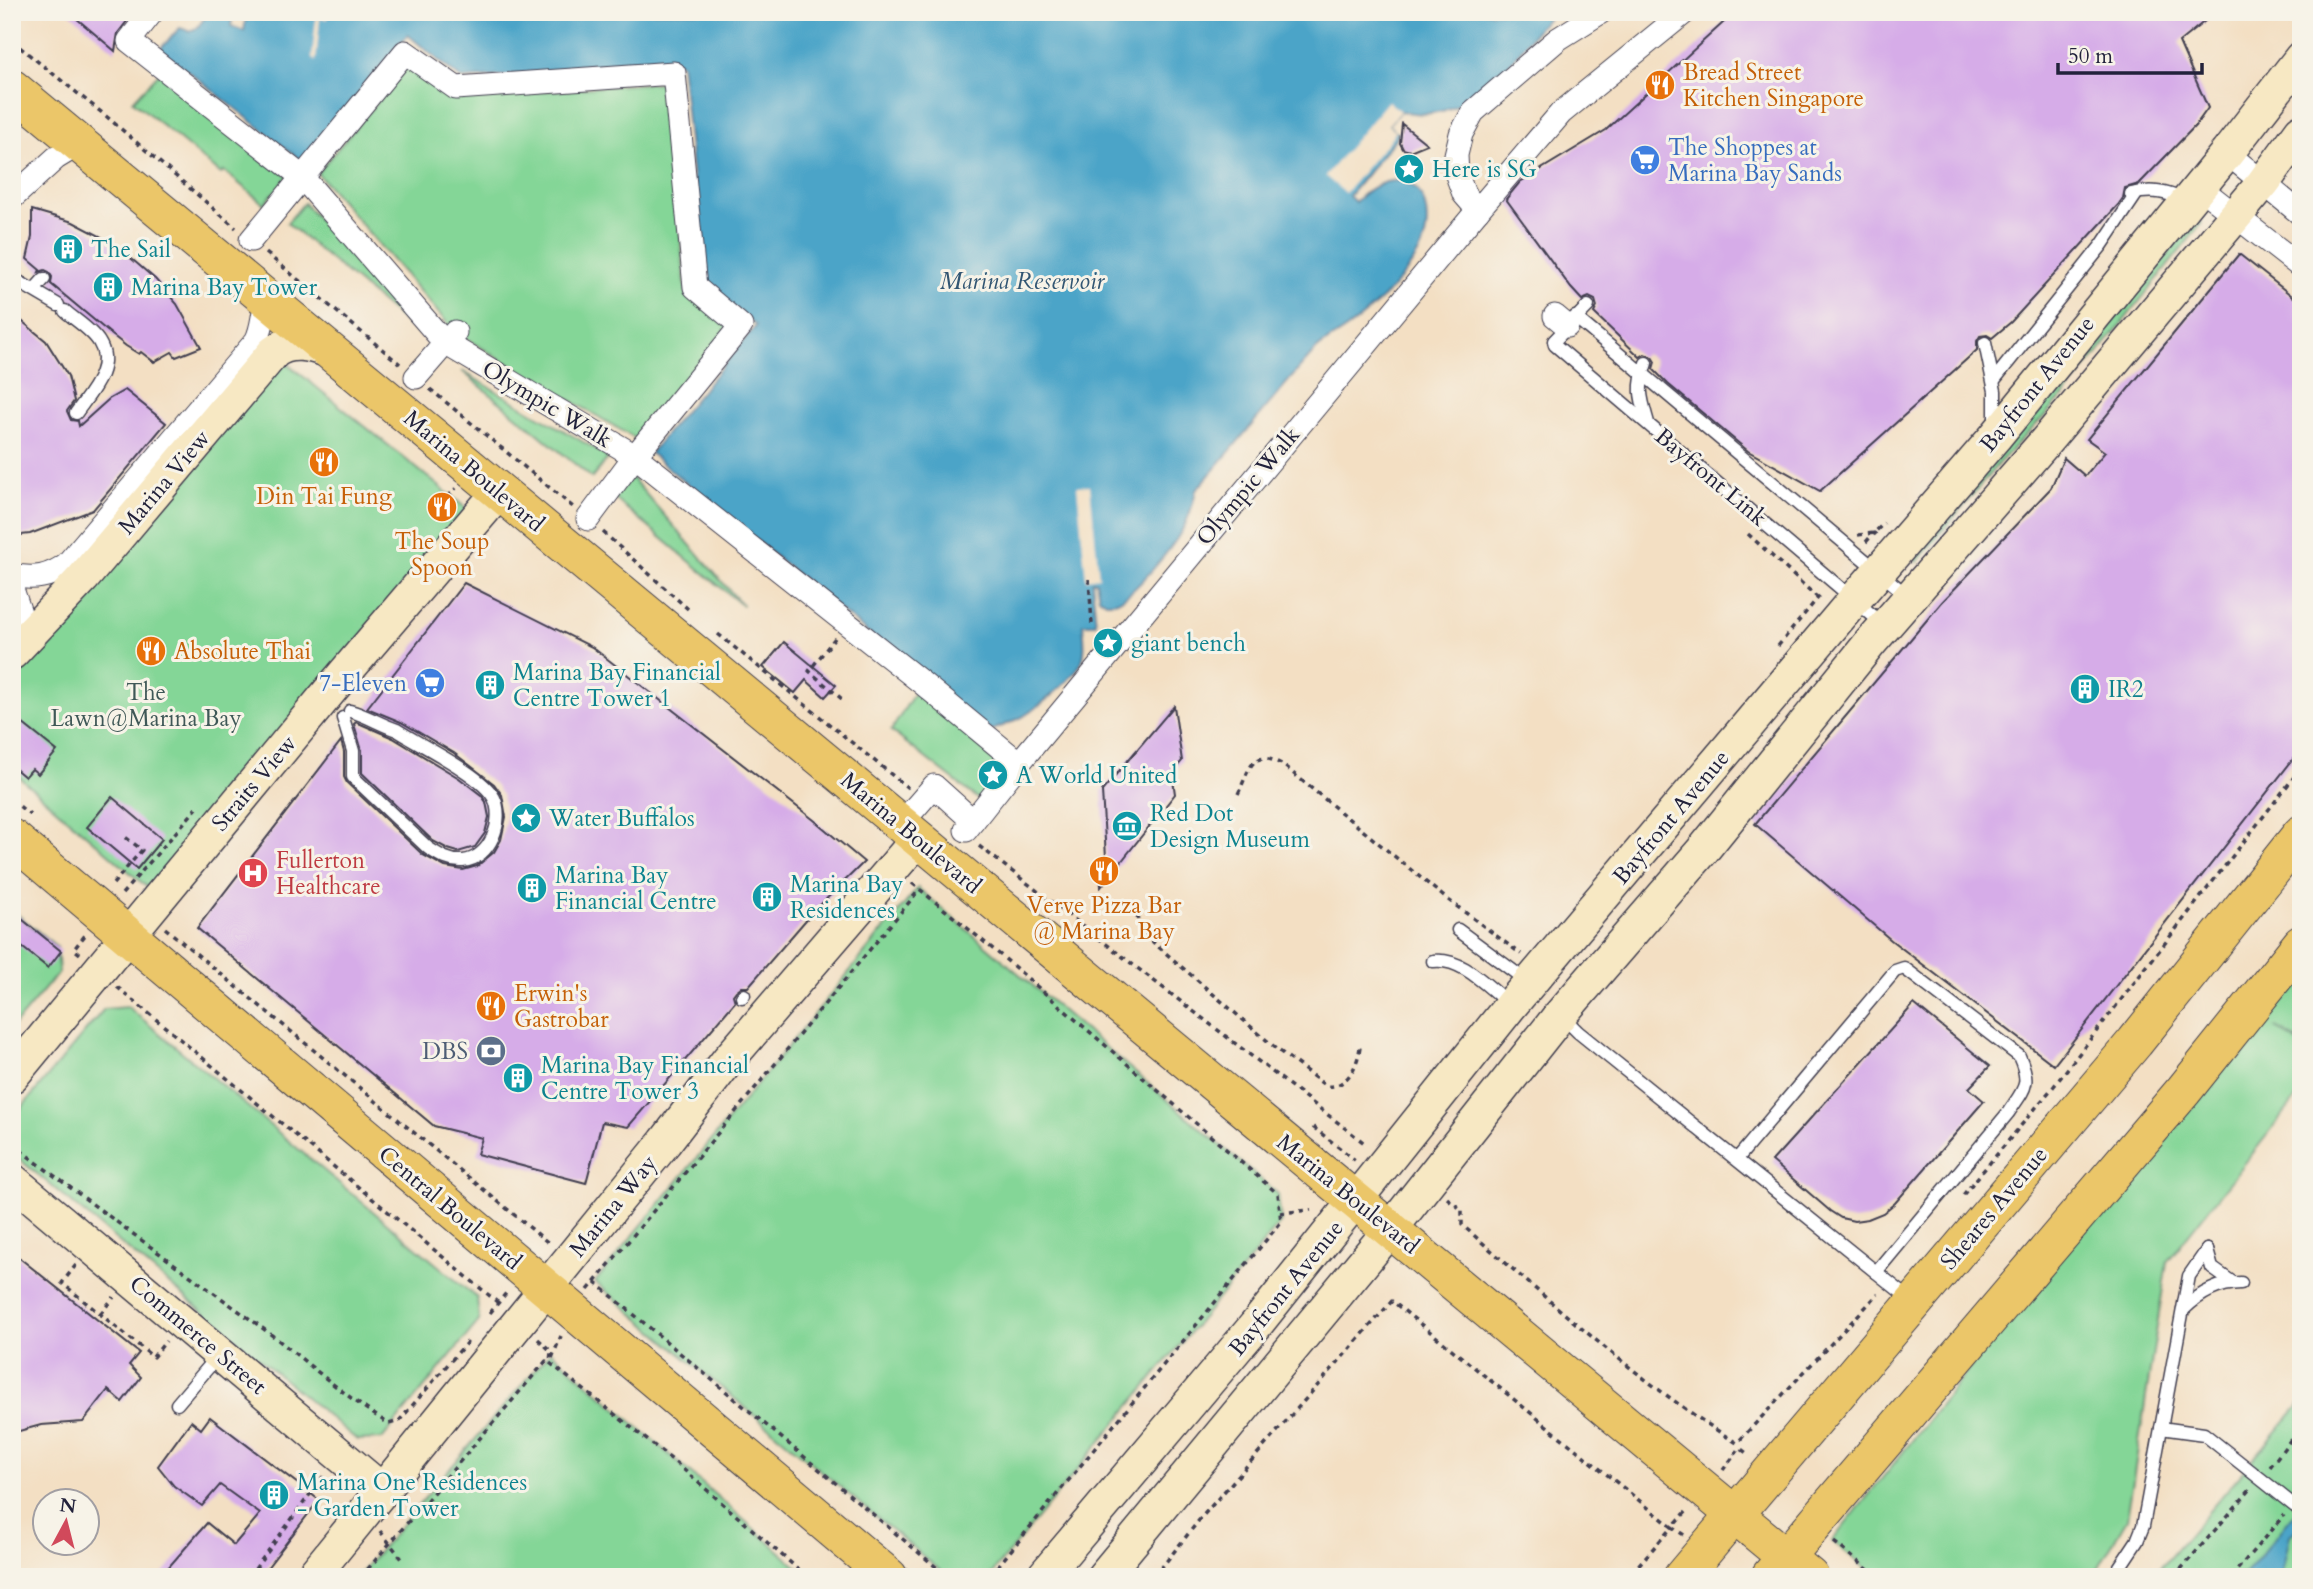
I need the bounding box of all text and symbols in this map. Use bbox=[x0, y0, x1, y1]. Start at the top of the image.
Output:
scale bar bbox=[2058, 32, 2201, 76]
text: 50 m bbox=[2068, 42, 2113, 71]
place label: Bread Street Kitchen Singapore bbox=[1683, 57, 1864, 114]
restaurant icon: Bread Street Kitchen Singapore bbox=[1643, 68, 1677, 102]
place label: The Shoppes at Marina Bay Sands bbox=[1668, 132, 1842, 189]
supermarket icon: The Shoppes at Marina Bay Sands bbox=[1628, 143, 1662, 177]
place icon: Here is SG bbox=[1392, 152, 1426, 186]
place label: Here is SG bbox=[1432, 154, 1537, 185]
building icon: The Sail bbox=[51, 232, 85, 266]
place label: The Sail bbox=[91, 234, 171, 265]
water label: Marina Reservoir bbox=[940, 265, 1105, 298]
building icon: Marina Bay Tower bbox=[91, 270, 125, 304]
place label: Marina Bay Tower bbox=[131, 272, 318, 303]
street label: Bayfront Avenue bbox=[1973, 309, 2101, 459]
street label: Olympic Walk bbox=[476, 353, 618, 455]
street label: Marina Boulevard bbox=[397, 403, 552, 540]
street label: Olympic Walk bbox=[1189, 420, 1307, 552]
street label: Bayfront Link bbox=[1648, 421, 1774, 534]
street label: Marina View bbox=[111, 423, 217, 541]
restaurant icon: Din Tai Fung bbox=[307, 445, 341, 479]
place label: Din Tai Fung bbox=[256, 481, 392, 512]
restaurant icon: The Soup Spoon bbox=[425, 490, 459, 524]
place label: The Soup Spoon bbox=[395, 526, 489, 583]
place icon: giant bench bbox=[1091, 626, 1125, 660]
place label: giant bench bbox=[1131, 628, 1246, 659]
restaurant icon: Absolute Thai bbox=[134, 634, 168, 668]
place label: Absolute Thai bbox=[174, 636, 311, 667]
place label: Marina Bay Financial Centre Tower 1 bbox=[513, 657, 721, 714]
supermarket icon: 7-Eleven bbox=[413, 666, 447, 700]
place label: 7-Eleven bbox=[319, 668, 407, 699]
building icon: Marina Bay Financial Centre Tower 1 bbox=[473, 668, 507, 702]
building icon: IR2 bbox=[2068, 672, 2102, 706]
place label: IR2 bbox=[2108, 674, 2144, 705]
park label: The Lawn@Marina Bay bbox=[50, 677, 242, 734]
street label: Straits View bbox=[205, 728, 304, 838]
street label: Bayfront Avenue bbox=[1606, 743, 1736, 891]
place icon: A World United bbox=[976, 758, 1010, 792]
place label: A World United bbox=[1016, 760, 1178, 791]
street label: Marina Boulevard bbox=[834, 765, 989, 902]
place label: Red Dot Design Museum bbox=[1150, 798, 1310, 855]
place icon: Water Buffalos bbox=[509, 801, 543, 835]
place label: Water Buffalos bbox=[548, 803, 695, 834]
museum icon: Red Dot Design Museum bbox=[1110, 809, 1144, 843]
place label: Fullerton Healthcare bbox=[276, 845, 381, 902]
restaurant icon: Verve Pizza Bar @ Marina Bay bbox=[1087, 854, 1121, 888]
hospital icon: Fullerton Healthcare bbox=[236, 856, 270, 890]
place label: Marina Bay Financial Centre bbox=[555, 860, 717, 917]
place label: Marina Bay Residences bbox=[790, 869, 903, 926]
building icon: Marina Bay Financial Centre bbox=[515, 871, 549, 905]
building icon: Marina Bay Residences bbox=[750, 880, 784, 914]
place label: Verve Pizza Bar @ Marina Bay bbox=[1027, 890, 1182, 947]
place label: Erwin's Gastrobar bbox=[514, 978, 609, 1035]
restaurant icon: Erwin's Gastrobar bbox=[474, 989, 508, 1023]
bank icon: DBS bbox=[474, 1034, 508, 1068]
place label: DBS bbox=[422, 1036, 468, 1067]
place label: Marina Bay Financial Centre Tower 3 bbox=[541, 1050, 749, 1107]
building icon: Marina Bay Financial Centre Tower 3 bbox=[501, 1061, 535, 1095]
street label: Marina Boulevard bbox=[1270, 1127, 1426, 1262]
street label: Central Boulevard bbox=[372, 1139, 529, 1278]
street label: Sheares Avenue bbox=[1933, 1140, 2055, 1276]
street label: Marina Way bbox=[562, 1148, 664, 1264]
street label: Bayfront Avenue bbox=[1222, 1213, 1350, 1363]
street label: Commerce Street bbox=[123, 1268, 273, 1402]
place label: Marina One Residences - Garden Tower bbox=[297, 1467, 527, 1524]
building icon: Marina One Residences - Garden Tower bbox=[257, 1478, 291, 1512]
north arrow bbox=[32, 1488, 102, 1558]
text: N bbox=[58, 1492, 78, 1520]

